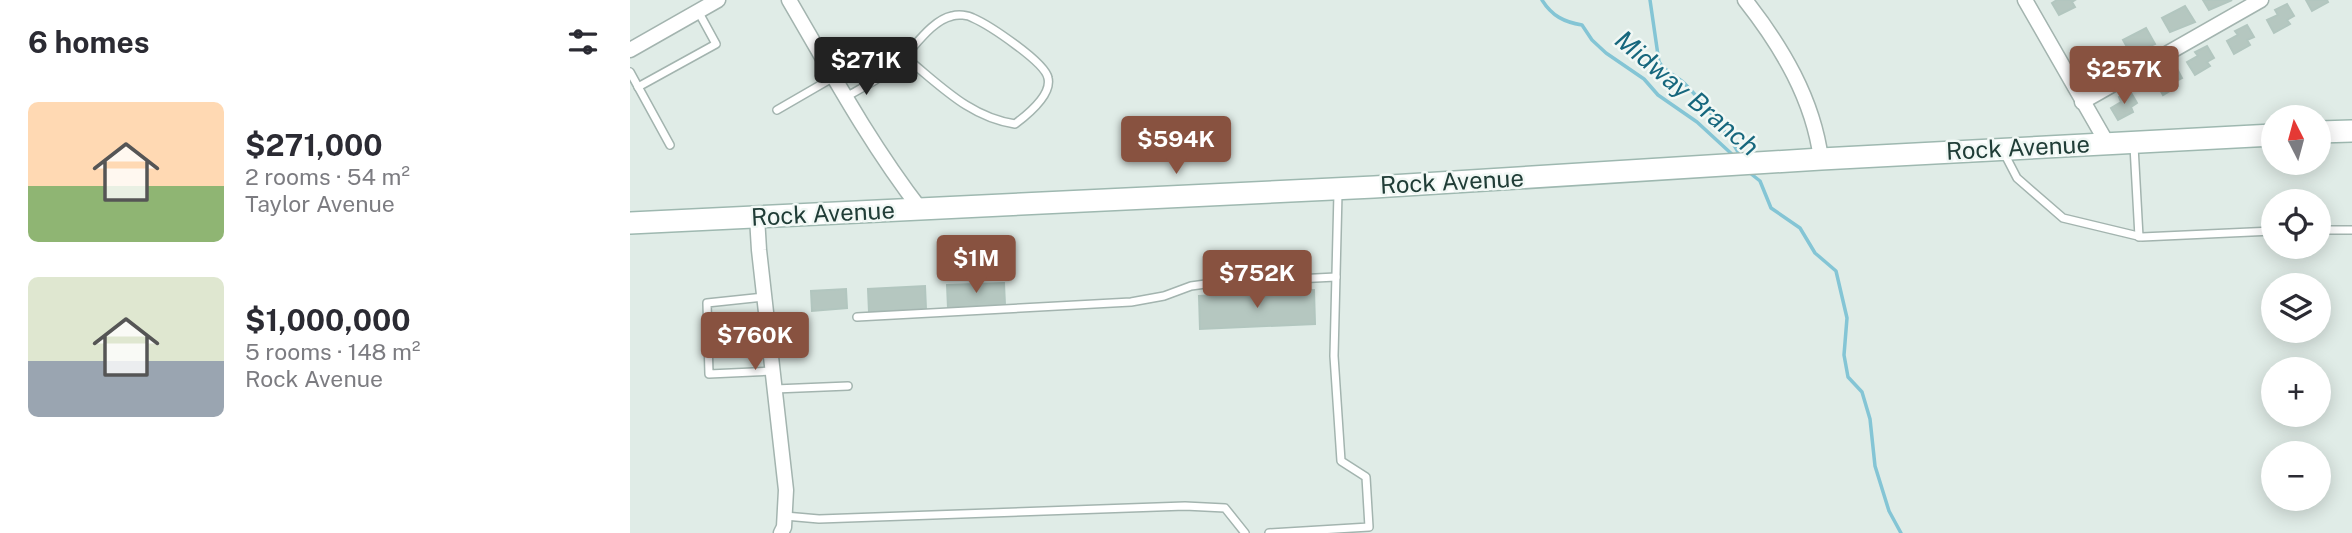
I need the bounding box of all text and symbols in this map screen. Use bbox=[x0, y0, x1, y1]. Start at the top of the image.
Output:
icon: filters bbox=[564, 23, 602, 61]
text: 6 homes bbox=[28, 24, 150, 60]
water label: Midway Branch bbox=[1609, 24, 1765, 162]
pin: $271K bbox=[817, 38, 915, 97]
text: $271K bbox=[830, 46, 902, 73]
pin: $257K bbox=[2075, 46, 2173, 106]
text: $257K bbox=[2086, 55, 2162, 82]
north arrow bbox=[2261, 105, 2331, 175]
map controls bbox=[2261, 105, 2331, 511]
pin: $594K bbox=[1127, 116, 1225, 176]
text: $594K bbox=[1137, 125, 1215, 152]
text: $271,000 bbox=[245, 127, 383, 163]
street label: Rock Avenue bbox=[1945, 129, 2091, 165]
icon: home bbox=[84, 130, 168, 214]
text: 2 rooms · 54 m² bbox=[245, 163, 410, 190]
street label: Rock Avenue bbox=[1379, 163, 1525, 199]
button: locate bbox=[2261, 189, 2331, 259]
text: Taylor Avenue bbox=[245, 190, 395, 217]
street label: Rock Avenue bbox=[750, 195, 896, 231]
pin: $1M bbox=[942, 236, 1010, 295]
text: $1M bbox=[953, 244, 999, 271]
pin: $752K bbox=[1208, 250, 1306, 310]
text: $752K bbox=[1219, 259, 1295, 286]
button: layers bbox=[2261, 273, 2331, 343]
text: $1,000,000 bbox=[245, 302, 411, 338]
icon: home bbox=[84, 305, 168, 389]
pin: $760K bbox=[706, 312, 804, 372]
text: $760K bbox=[717, 321, 793, 348]
text: 5 rooms · 148 m² bbox=[245, 338, 420, 365]
button: + bbox=[2261, 357, 2331, 427]
text: Rock Avenue bbox=[245, 365, 383, 392]
button: − bbox=[2261, 441, 2331, 511]

